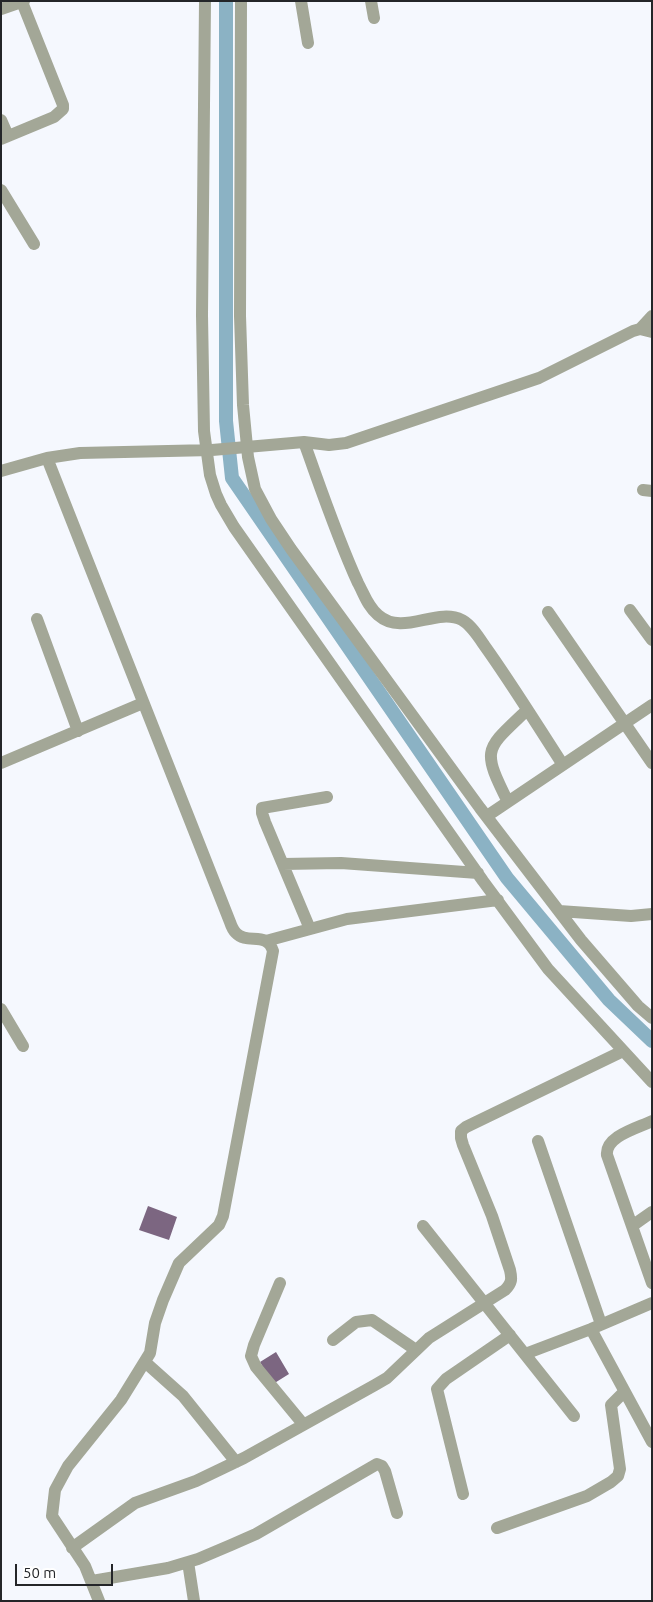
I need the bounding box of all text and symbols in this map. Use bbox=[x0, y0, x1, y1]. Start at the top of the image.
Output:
scale bar bbox=[18, 1554, 115, 1586]
text: 50 m bbox=[23, 1564, 56, 1581]

